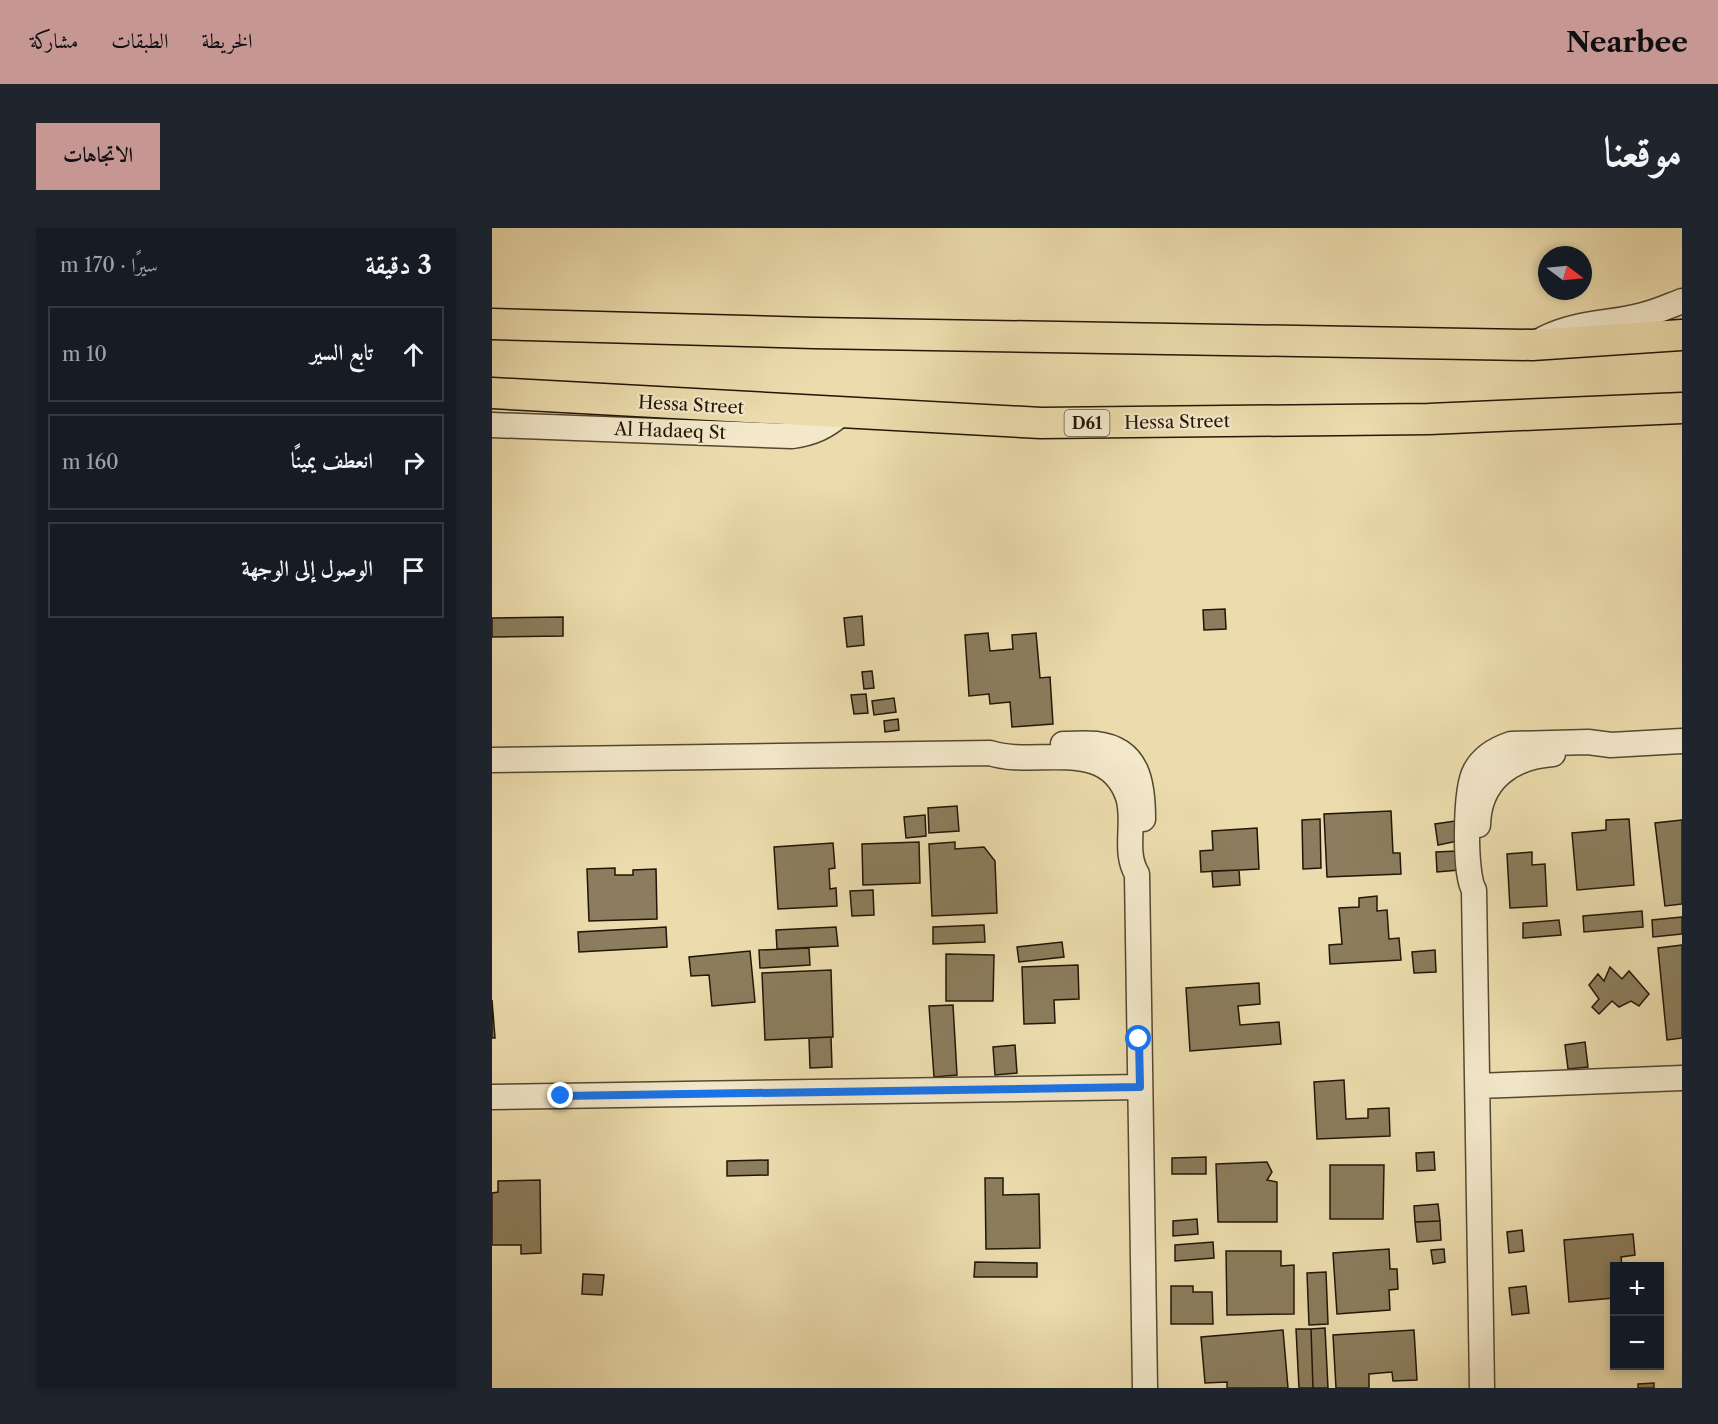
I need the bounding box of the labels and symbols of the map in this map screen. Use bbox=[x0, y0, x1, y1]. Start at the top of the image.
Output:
north arrow bbox=[1538, 246, 1592, 300]
street label: Hessa Street bbox=[638, 391, 745, 419]
road number: D61 bbox=[1064, 410, 1110, 436]
street label: Hessa Street bbox=[1124, 410, 1231, 434]
street label: Al Hadaeq St bbox=[613, 418, 727, 444]
route start bbox=[1125, 1025, 1151, 1051]
route end bbox=[547, 1082, 573, 1108]

